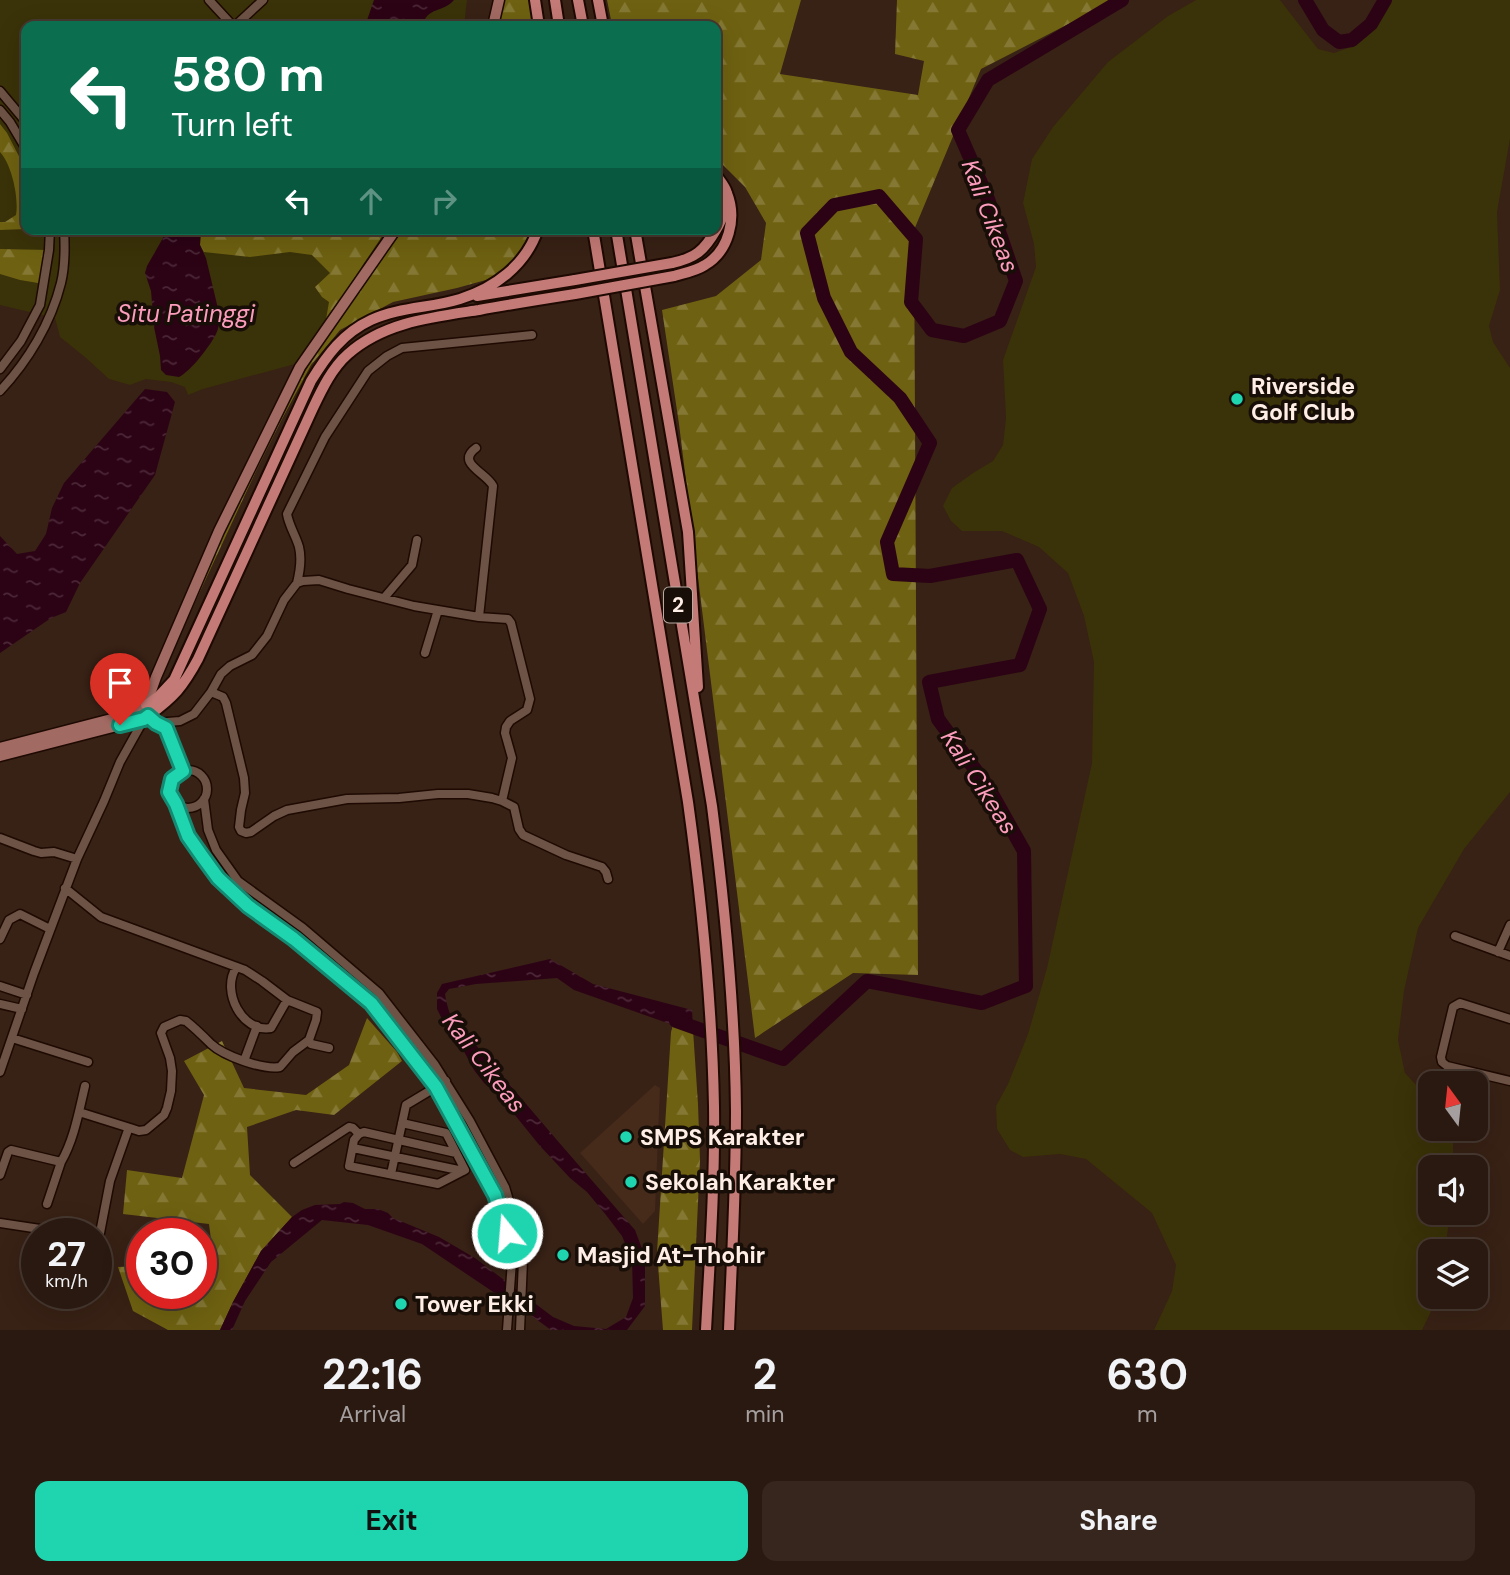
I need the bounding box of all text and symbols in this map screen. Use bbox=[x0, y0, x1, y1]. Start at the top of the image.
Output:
text: 580 m bbox=[171, 42, 325, 106]
icon: left bbox=[56, 49, 147, 140]
text: Turn left bbox=[171, 104, 293, 146]
water label: Kali Cikeas bbox=[955, 155, 1026, 277]
icon: left bbox=[279, 182, 317, 220]
icon: ahead bbox=[352, 182, 390, 220]
icon: right bbox=[425, 182, 463, 220]
water label: Situ Patinggi bbox=[117, 298, 256, 329]
place label: Riverside Golf Club bbox=[1251, 371, 1355, 427]
marker: Riverside Golf Club bbox=[1229, 391, 1245, 407]
road number: 2 bbox=[664, 588, 692, 622]
pin bbox=[90, 653, 150, 725]
icon: arrive bbox=[101, 664, 139, 702]
water label: Kali Cikeas bbox=[934, 724, 1025, 840]
water label: Kali Cikeas bbox=[436, 1006, 533, 1119]
north arrow bbox=[1418, 1071, 1488, 1141]
map controls bbox=[1418, 1071, 1488, 1309]
place label: SMPS Karakter bbox=[640, 1122, 804, 1152]
marker: SMPS Karakter bbox=[618, 1129, 634, 1145]
button: sound bbox=[1418, 1155, 1488, 1225]
place label: Sekolah Karakter bbox=[645, 1167, 835, 1197]
marker: Sekolah Karakter bbox=[623, 1174, 639, 1190]
position arrow bbox=[470, 1196, 544, 1270]
speed limit sign: 30 bbox=[126, 1218, 217, 1309]
text: 27 bbox=[47, 1231, 86, 1277]
button: layers bbox=[1418, 1239, 1488, 1309]
place label: Masjid At-Thohir bbox=[577, 1240, 765, 1270]
marker: Masjid At-Thohir bbox=[555, 1247, 571, 1263]
text: km/h bbox=[45, 1269, 88, 1293]
place label: Tower Ekki bbox=[415, 1289, 534, 1319]
marker: Tower Ekki bbox=[393, 1296, 409, 1312]
text: 22:16 bbox=[322, 1347, 423, 1402]
text: 2 bbox=[753, 1347, 777, 1402]
text: 630 bbox=[1106, 1347, 1188, 1402]
text: Arrival bbox=[339, 1399, 406, 1429]
text: min bbox=[745, 1399, 784, 1429]
text: m bbox=[1137, 1399, 1157, 1429]
button: Exit bbox=[35, 1481, 748, 1561]
button: Share bbox=[762, 1481, 1475, 1561]

